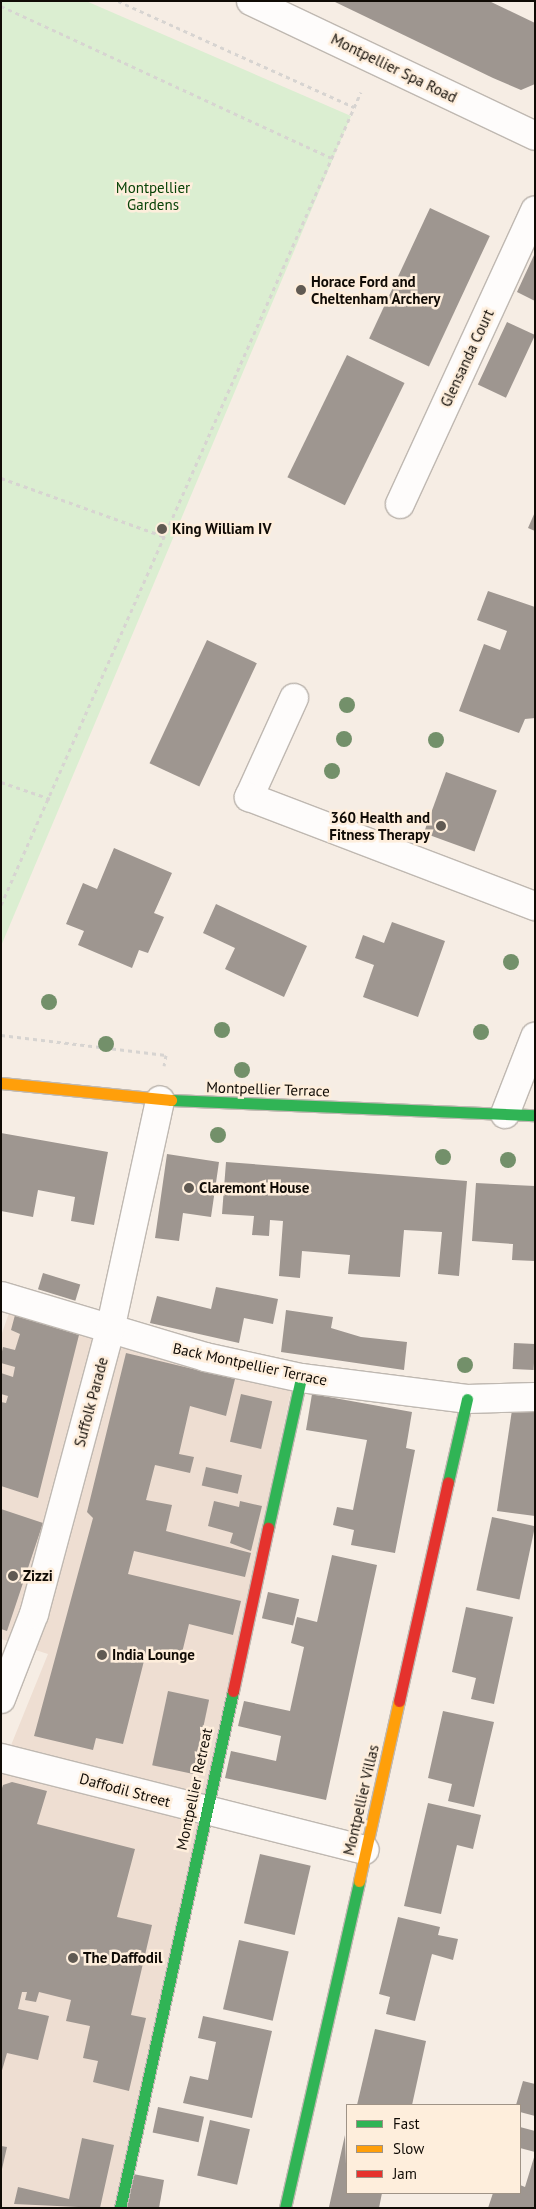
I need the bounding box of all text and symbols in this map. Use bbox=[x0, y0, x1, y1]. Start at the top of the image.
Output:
street label: Montpellier Spa Road bbox=[328, 30, 460, 106]
park label: Montpellier Gardens bbox=[116, 178, 190, 213]
place label: Horace Ford and Cheltenham Archery bbox=[311, 272, 441, 307]
marker: Horace Ford and Cheltenham Archery bbox=[295, 284, 307, 296]
street label: Glensanda Court bbox=[437, 306, 497, 410]
place label: King William IV bbox=[172, 520, 272, 538]
marker: King William IV bbox=[156, 523, 168, 535]
place label: 360 Health and Fitness Therapy bbox=[329, 808, 430, 843]
marker: 360 Health and Fitness Therapy bbox=[434, 819, 448, 833]
street label: Montpellier Terrace bbox=[206, 1078, 330, 1100]
place label: Claremont House bbox=[199, 1179, 309, 1197]
marker: Claremont House bbox=[183, 1182, 195, 1194]
street label: Back Montpellier Terrace bbox=[171, 1339, 329, 1389]
street label: Suffolk Parade bbox=[70, 1355, 112, 1449]
place label: Zizzi bbox=[23, 1567, 53, 1585]
marker: Zizzi bbox=[7, 1570, 19, 1582]
place label: India Lounge bbox=[112, 1646, 195, 1664]
marker: India Lounge bbox=[96, 1649, 108, 1661]
street label: Montpellier Retreat bbox=[172, 1726, 216, 1852]
street label: Montpellier Villas bbox=[339, 1743, 383, 1857]
street label: Daffodil Street bbox=[78, 1769, 172, 1811]
place label: The Daffodil bbox=[83, 1949, 162, 1967]
marker: The Daffodil bbox=[67, 1952, 79, 1964]
legend bbox=[346, 2104, 521, 2194]
text: Fast bbox=[393, 2114, 420, 2133]
text: Slow bbox=[393, 2139, 424, 2158]
text: Jam bbox=[393, 2164, 417, 2183]

